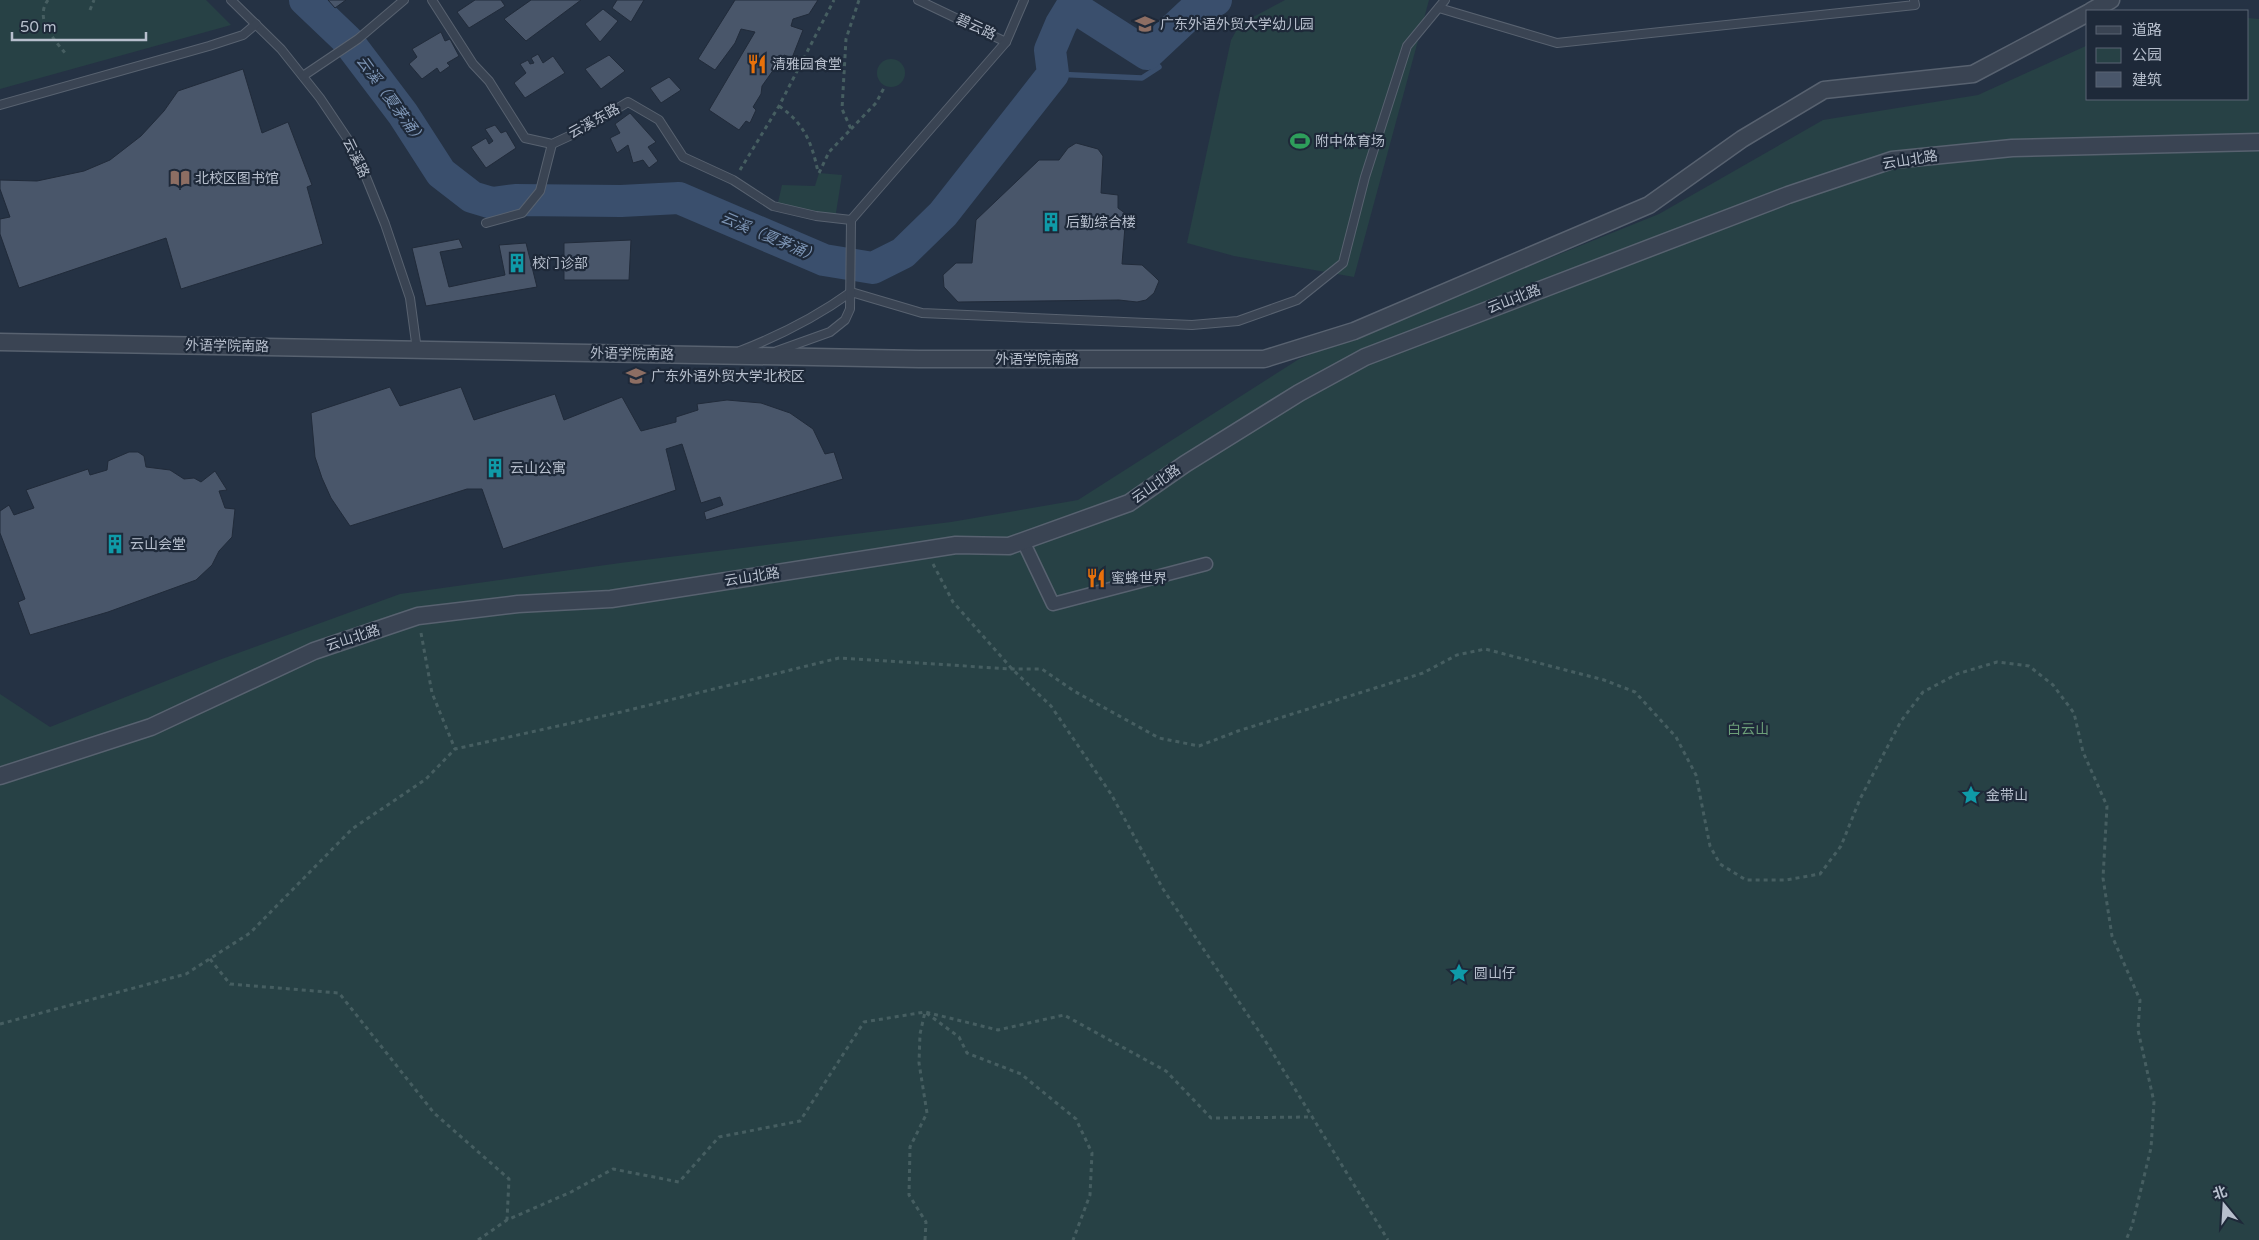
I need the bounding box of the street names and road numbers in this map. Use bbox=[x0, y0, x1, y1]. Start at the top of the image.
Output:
street label: 碧云路 bbox=[953, 10, 999, 44]
street label: 云溪东路 bbox=[565, 100, 623, 142]
street label: 云溪路 bbox=[339, 135, 373, 181]
street label: 云山北路 bbox=[1881, 147, 1939, 173]
street label: 云山北路 bbox=[1485, 281, 1543, 317]
street label: 外语学院南路 bbox=[185, 337, 269, 355]
street label: 外语学院南路 bbox=[590, 345, 674, 363]
street label: 外语学院南路 bbox=[995, 351, 1079, 368]
street label: 云山北路 bbox=[1128, 461, 1184, 507]
street label: 云山北路 bbox=[723, 564, 781, 590]
street label: 云山北路 bbox=[324, 621, 382, 655]

